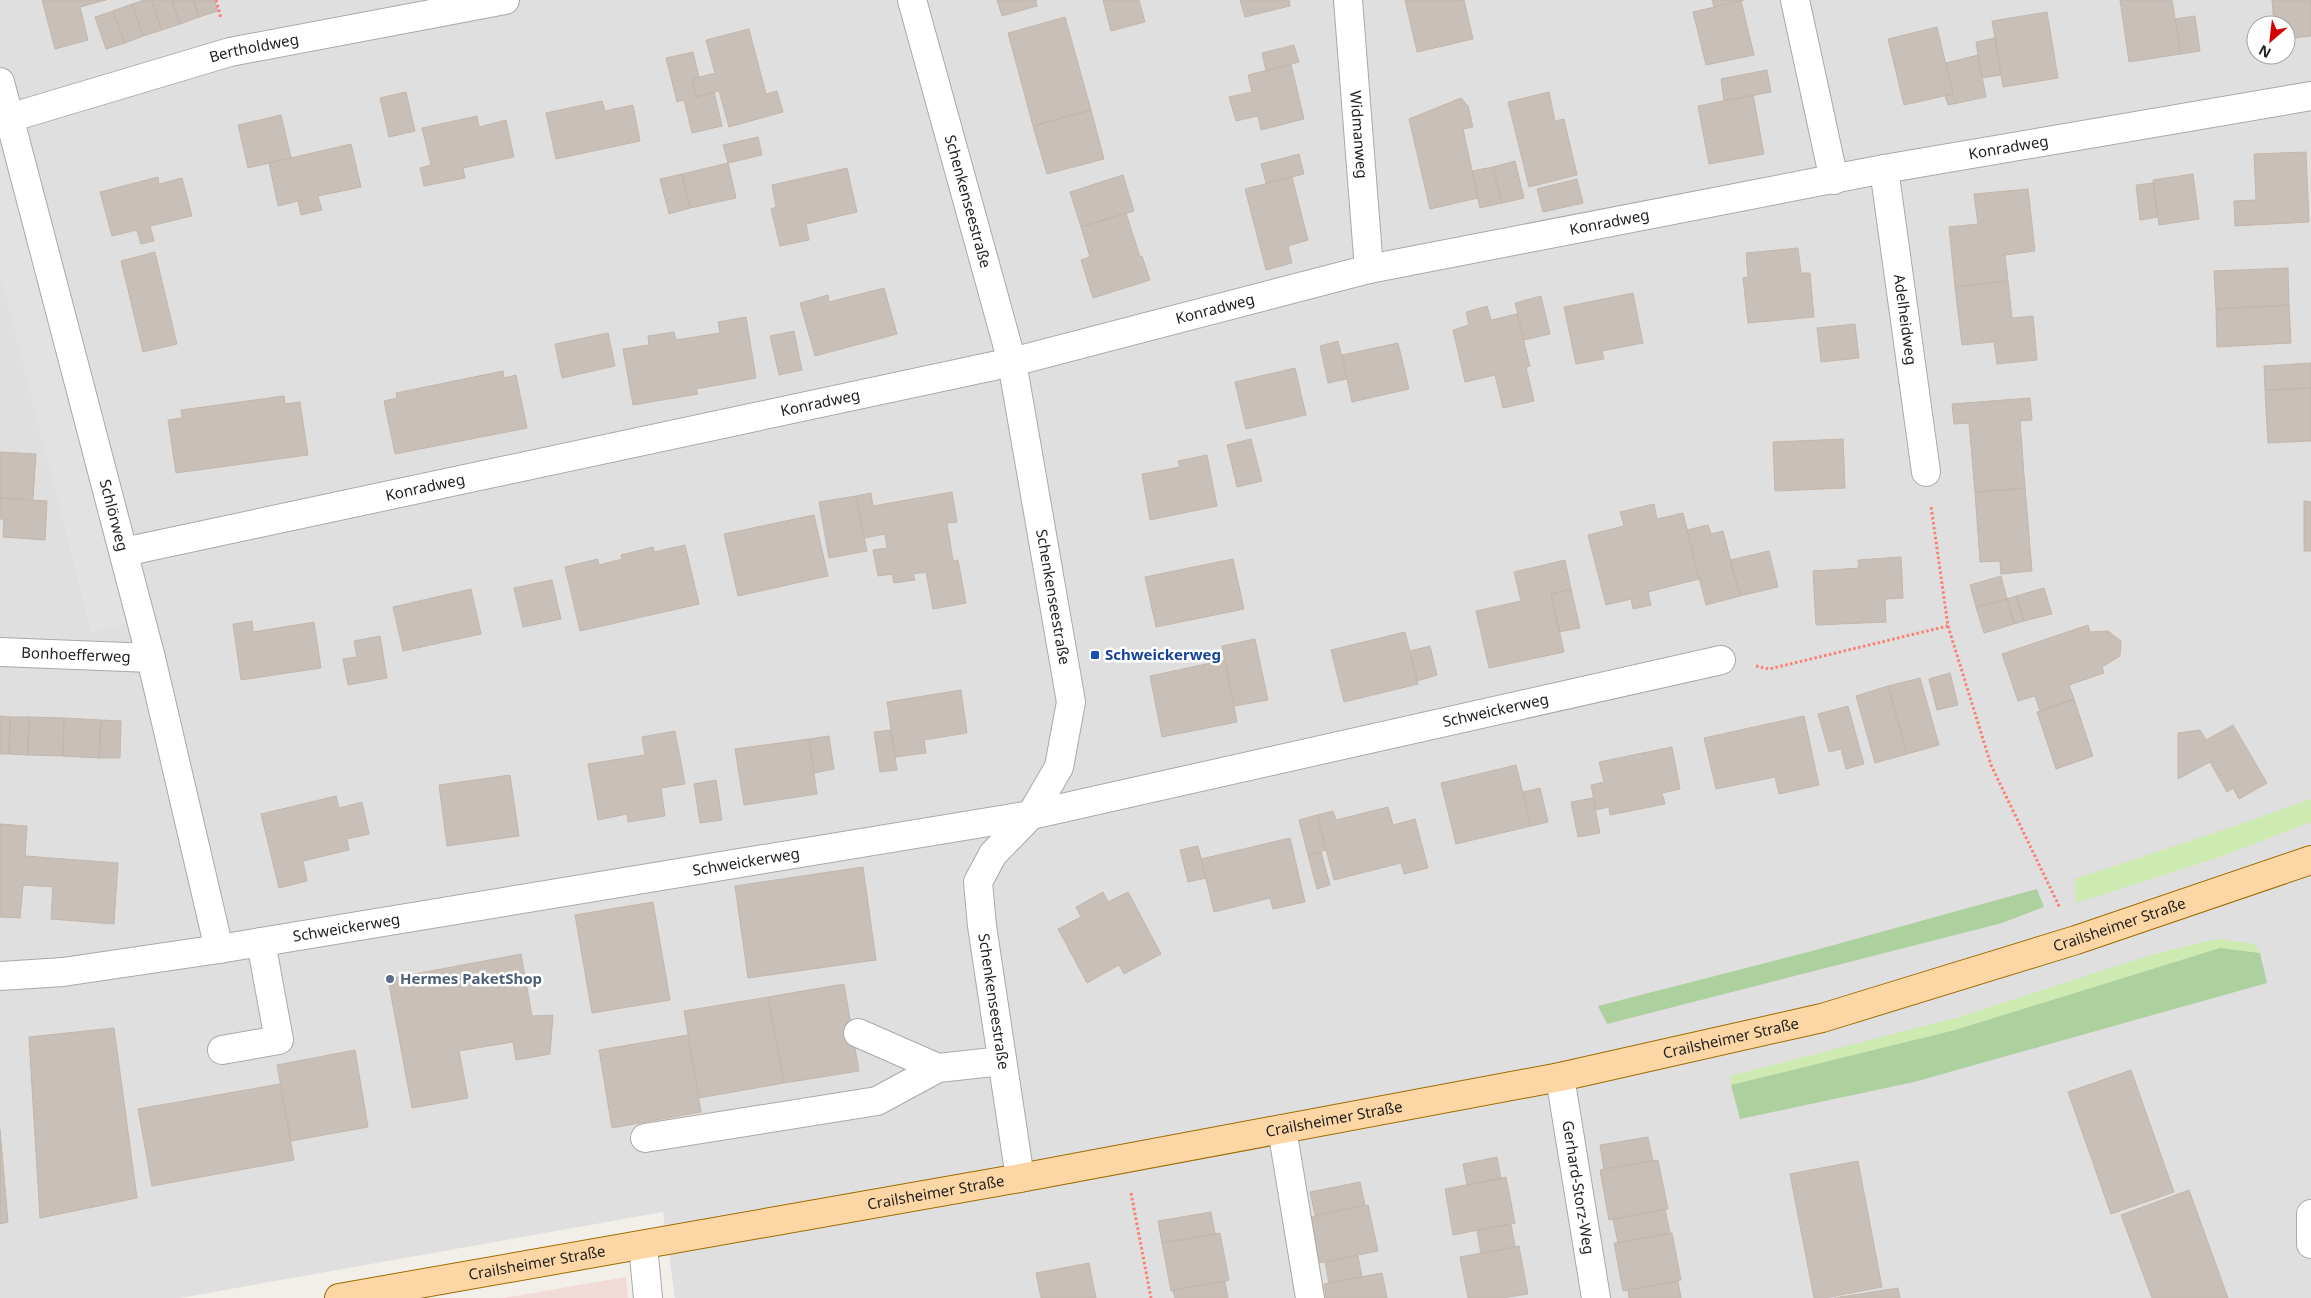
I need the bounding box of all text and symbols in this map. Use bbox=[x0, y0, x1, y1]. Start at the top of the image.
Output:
north arrow bbox=[2246, 15, 2296, 65]
street label: Bertholdweg bbox=[207, 28, 300, 67]
text: N bbox=[2255, 41, 2274, 63]
street label: Widmanweg bbox=[1346, 90, 1373, 179]
street label: Konradweg bbox=[1967, 130, 2050, 163]
street label: Schenkenseestraße bbox=[941, 132, 997, 270]
street label: Konradweg bbox=[1568, 204, 1651, 239]
street label: Adelheidweg bbox=[1890, 273, 1922, 366]
street label: Konradweg bbox=[1173, 288, 1256, 328]
street label: Konradweg bbox=[778, 384, 862, 420]
street label: Konradweg bbox=[383, 468, 467, 505]
street label: Schlörweg bbox=[96, 477, 134, 553]
street label: Schenkenseestraße bbox=[1032, 527, 1075, 666]
street label: Bonhoefferweg bbox=[21, 642, 131, 666]
place label: Schweickerweg bbox=[1105, 644, 1221, 664]
marker: Schweickerweg bbox=[1089, 649, 1101, 661]
street label: Schweickerweg bbox=[1440, 688, 1550, 731]
street label: Schweickerweg bbox=[691, 842, 801, 880]
street label: Crailsheimer Straße bbox=[2050, 892, 2188, 956]
street label: Schweickerweg bbox=[291, 908, 401, 946]
street label: Schenkenseestraße bbox=[974, 932, 1014, 1071]
place label: Hermes PaketShop bbox=[400, 968, 542, 988]
marker: Hermes PaketShop bbox=[384, 973, 396, 985]
street label: Crailsheimer Straße bbox=[1661, 1013, 1801, 1063]
street label: Crailsheimer Straße bbox=[1264, 1096, 1404, 1141]
street label: Gerhard-Storz-Weg bbox=[1558, 1119, 1600, 1256]
street label: Crailsheimer Straße bbox=[865, 1170, 1006, 1214]
street label: Crailsheimer Straße bbox=[467, 1240, 607, 1284]

